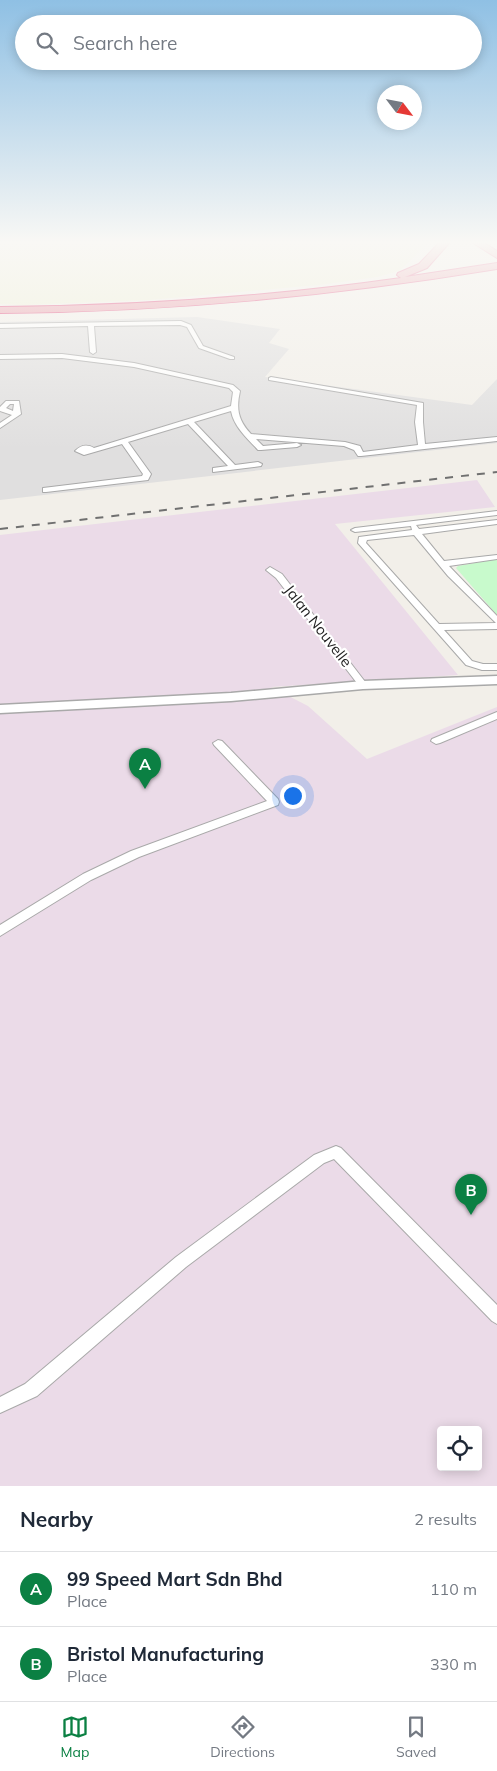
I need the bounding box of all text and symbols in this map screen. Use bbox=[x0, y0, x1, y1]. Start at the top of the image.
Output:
search box bbox=[15, 15, 482, 70]
icon: search bbox=[33, 29, 61, 57]
text: Search here bbox=[73, 31, 177, 55]
north arrow bbox=[377, 85, 422, 130]
street label: Jalan Nouvelle bbox=[280, 581, 356, 671]
pin: A bbox=[129, 748, 161, 789]
your location bbox=[280, 783, 306, 809]
pin: B bbox=[455, 1174, 487, 1215]
map controls bbox=[437, 1426, 482, 1471]
button: locate bbox=[437, 1426, 482, 1471]
text: Nearby bbox=[20, 1506, 93, 1532]
text: 2 results bbox=[414, 1509, 477, 1529]
text: 99 Speed Mart Sdn Bhd bbox=[67, 1567, 283, 1591]
text: A bbox=[30, 1579, 42, 1599]
text: 110 m bbox=[430, 1579, 477, 1599]
text: Place bbox=[67, 1591, 107, 1611]
text: Bristol Manufacturing bbox=[67, 1642, 264, 1666]
text: B bbox=[30, 1654, 42, 1674]
text: 330 m bbox=[430, 1654, 477, 1674]
text: Place bbox=[67, 1666, 107, 1686]
tab: Map bbox=[61, 1713, 89, 1761]
tab: Directions bbox=[210, 1713, 275, 1761]
tab: Saved bbox=[396, 1713, 436, 1761]

